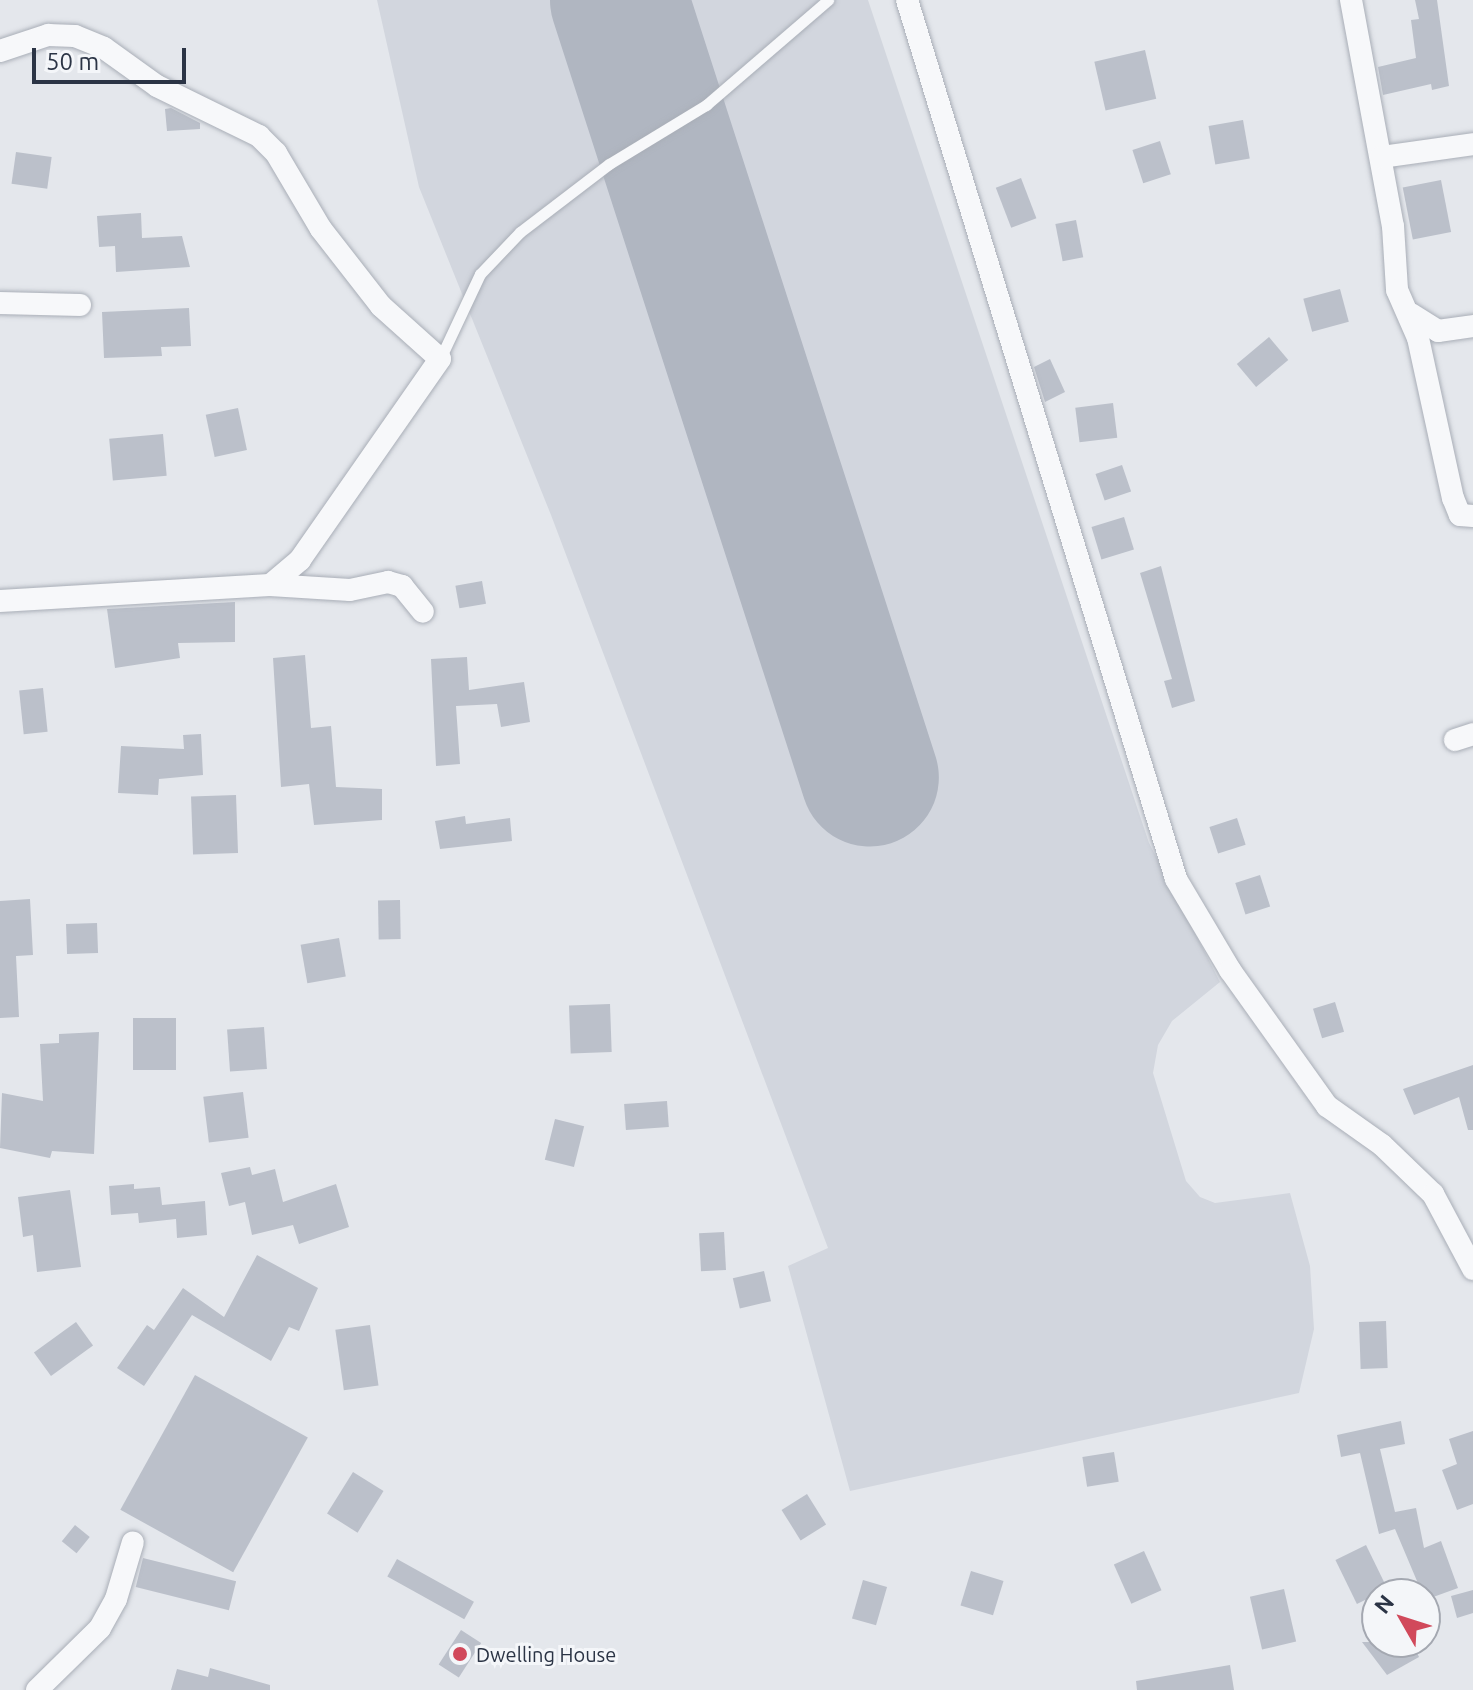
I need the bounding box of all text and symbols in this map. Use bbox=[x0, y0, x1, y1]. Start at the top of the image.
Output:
scale bar bbox=[36, 32, 190, 82]
text: 50 m bbox=[46, 48, 99, 75]
north arrow bbox=[1361, 1578, 1441, 1658]
text: N bbox=[1369, 1590, 1398, 1618]
place label: Dwelling House bbox=[476, 1642, 616, 1666]
marker: Dwelling House bbox=[451, 1645, 469, 1663]

